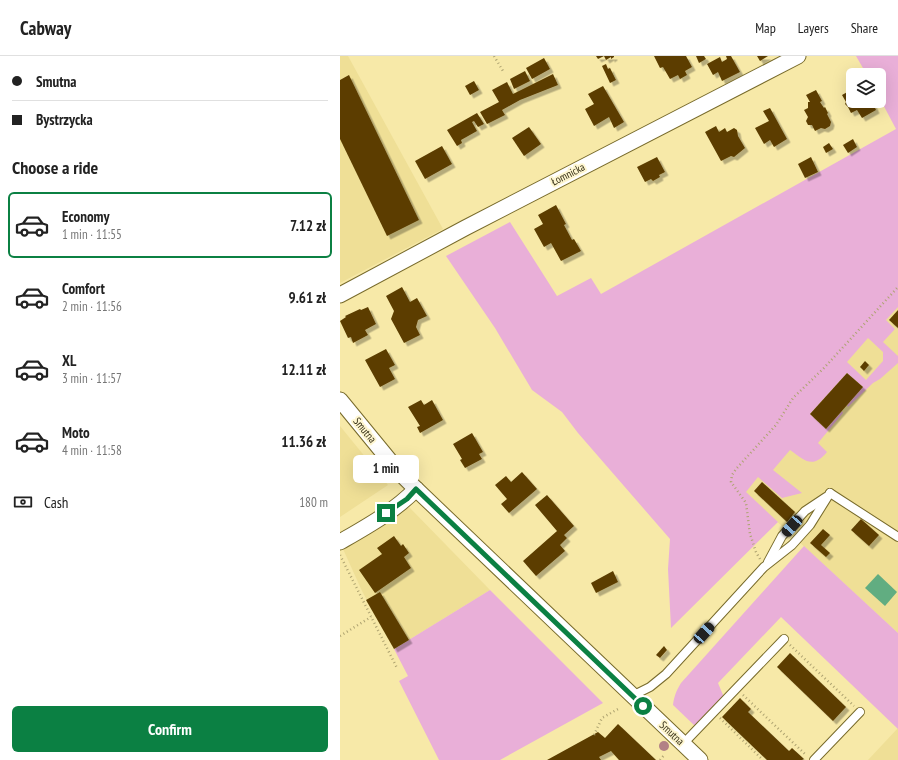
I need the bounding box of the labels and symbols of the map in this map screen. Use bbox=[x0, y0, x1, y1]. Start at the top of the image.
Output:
street label: Łomnicka bbox=[549, 160, 587, 188]
street label: Smutna bbox=[350, 414, 380, 446]
callout: 1 min bbox=[353, 455, 419, 483]
route end bbox=[377, 504, 395, 522]
car bbox=[780, 513, 804, 539]
car bbox=[692, 620, 716, 646]
route start bbox=[634, 697, 652, 715]
street label: Smutna bbox=[657, 718, 687, 748]

